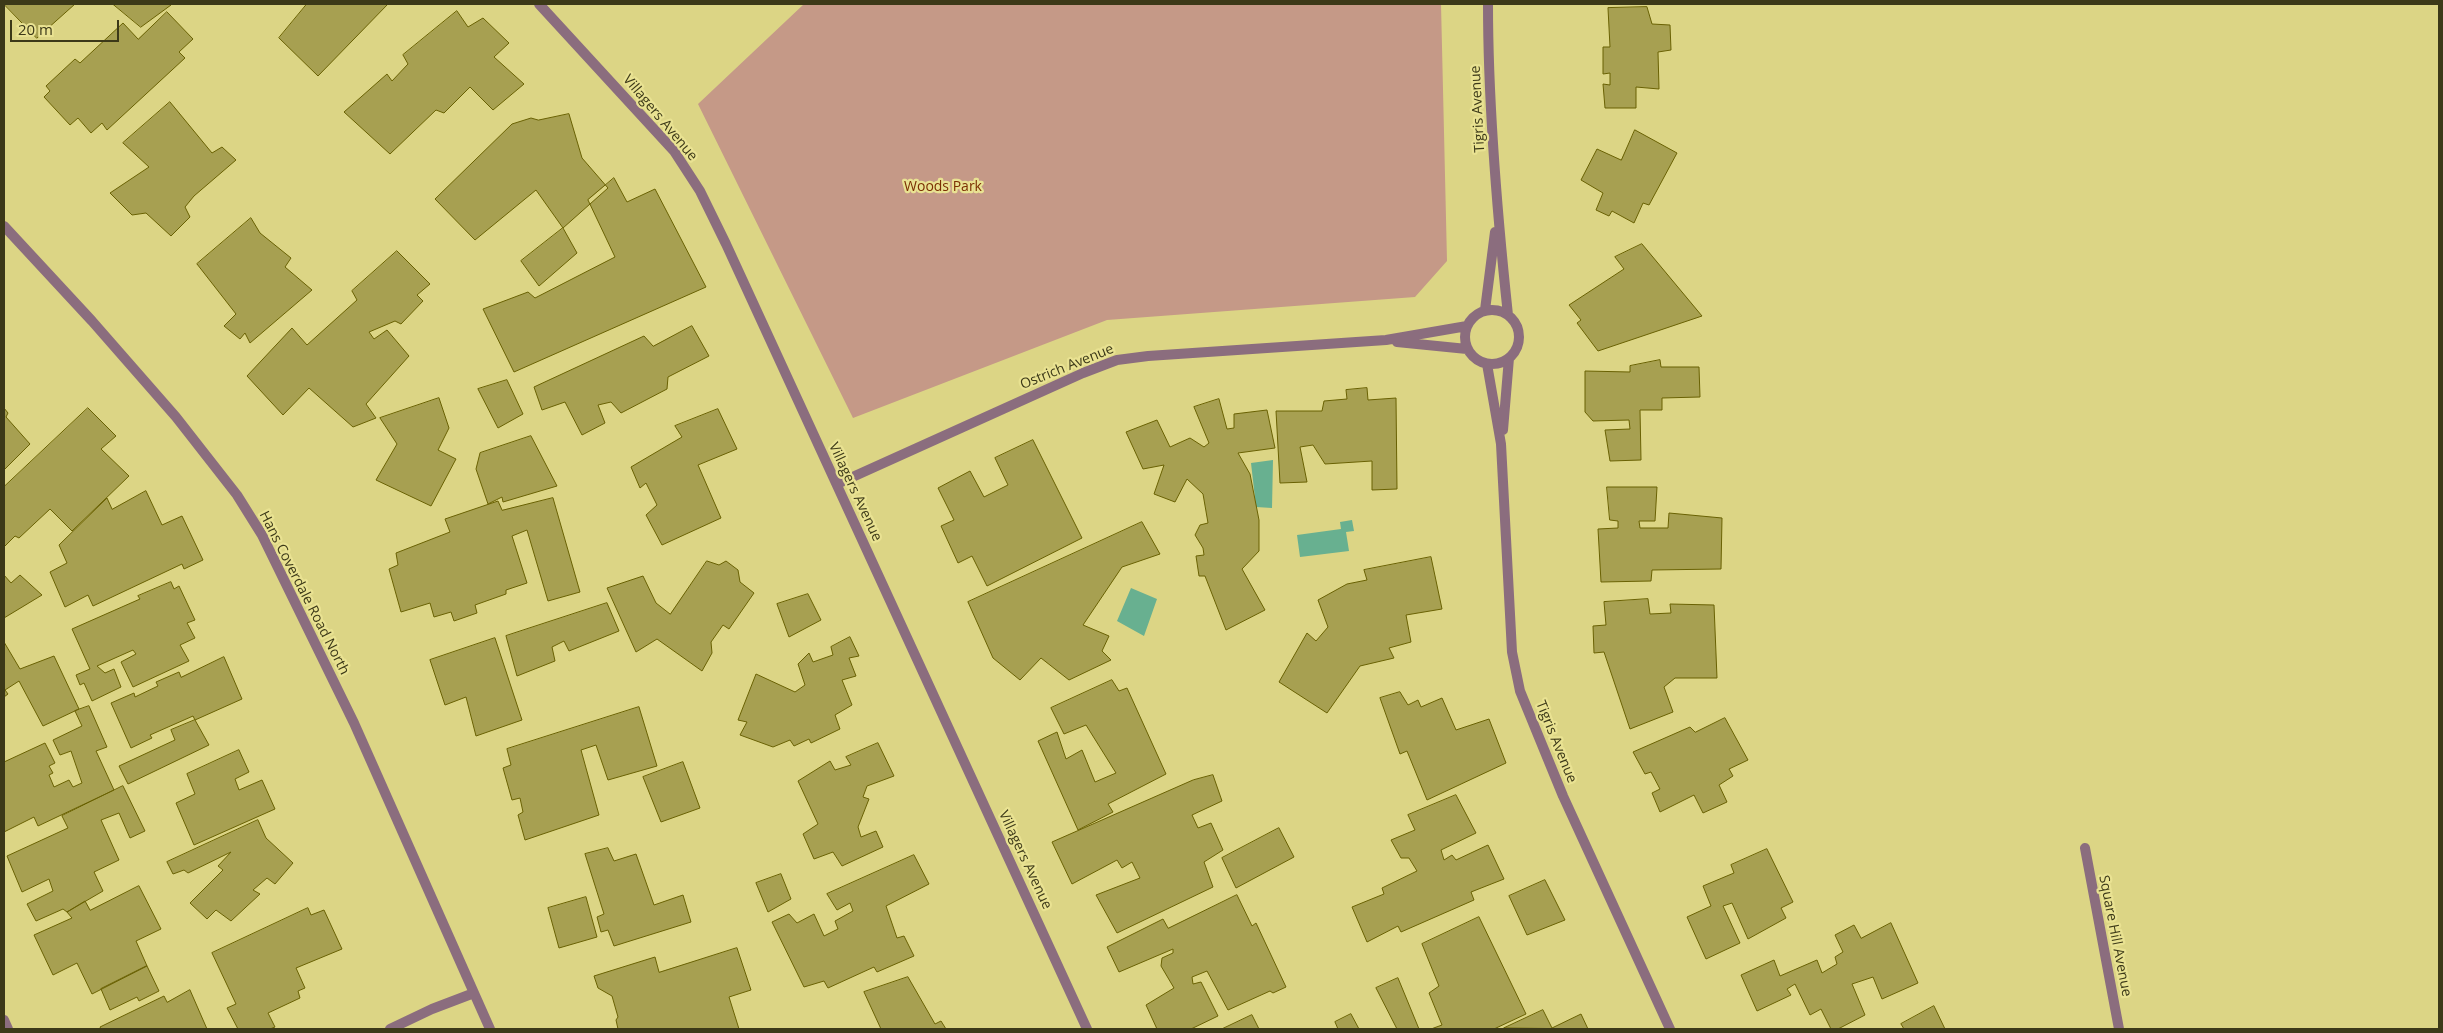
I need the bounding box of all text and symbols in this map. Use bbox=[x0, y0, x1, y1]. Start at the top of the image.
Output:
scale bar bbox=[12, 10, 121, 42]
text: 20 m bbox=[18, 19, 53, 39]
street label: Tigris Avenue bbox=[1467, 65, 1489, 153]
street label: Villagers Avenue bbox=[619, 72, 701, 164]
park label: Woods Park bbox=[904, 179, 982, 195]
street label: Ostrich Avenue bbox=[1018, 341, 1116, 393]
street label: Villagers Avenue bbox=[825, 440, 885, 544]
street label: Hans Coverdale Road North bbox=[255, 508, 353, 678]
street label: Tigris Avenue bbox=[1532, 698, 1580, 786]
street label: Villagers Avenue bbox=[995, 808, 1055, 912]
street label: Square Hill Avenue bbox=[2095, 874, 2135, 998]

